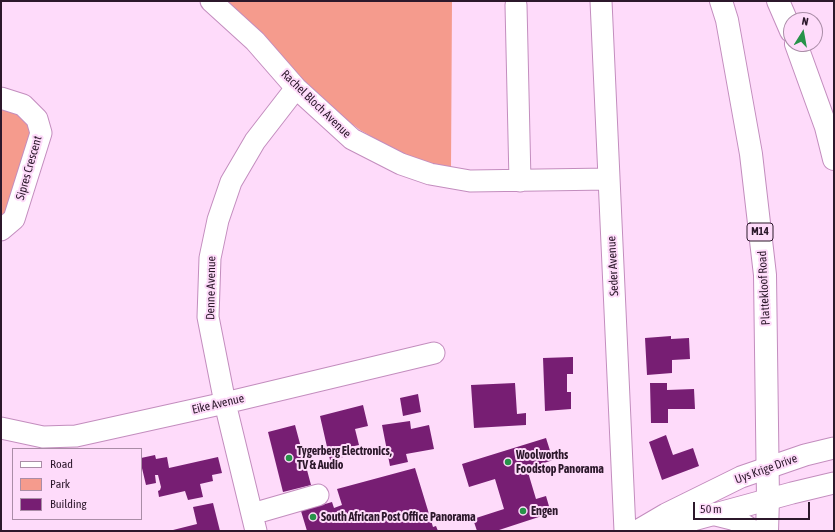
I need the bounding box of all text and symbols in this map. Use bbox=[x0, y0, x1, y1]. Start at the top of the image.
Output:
north arrow bbox=[783, 12, 823, 52]
text: N bbox=[801, 15, 809, 28]
street label: Rachel Bloch Avenue bbox=[278, 67, 354, 141]
street label: Sipres Crescent bbox=[13, 134, 45, 202]
road number: M14 bbox=[747, 223, 773, 241]
street label: Seder Avenue bbox=[604, 236, 622, 296]
street label: Plattekloof Road bbox=[755, 250, 773, 326]
street label: Denne Avenue bbox=[203, 256, 219, 320]
street label: Eike Avenue bbox=[190, 391, 246, 417]
place label: Tygerberg Electronics, TV & Audio bbox=[297, 444, 392, 472]
legend bbox=[12, 448, 142, 520]
place label: Woolworths Foodstop Panorama bbox=[516, 448, 604, 476]
street label: Uys Krige Drive bbox=[733, 451, 799, 487]
marker: Tygerberg Electronics, TV & Audio bbox=[284, 453, 294, 463]
text: Road bbox=[50, 457, 73, 471]
marker: Woolworths Foodstop Panorama bbox=[503, 457, 513, 467]
text: Park bbox=[50, 477, 70, 491]
scale bar bbox=[695, 494, 812, 520]
text: Building bbox=[50, 497, 87, 511]
text: 50 m bbox=[700, 502, 722, 516]
place label: Engen bbox=[531, 504, 558, 518]
marker: Engen bbox=[518, 506, 528, 516]
place label: South African Post Office Panorama bbox=[321, 510, 476, 524]
marker: South African Post Office Panorama bbox=[308, 512, 318, 522]

